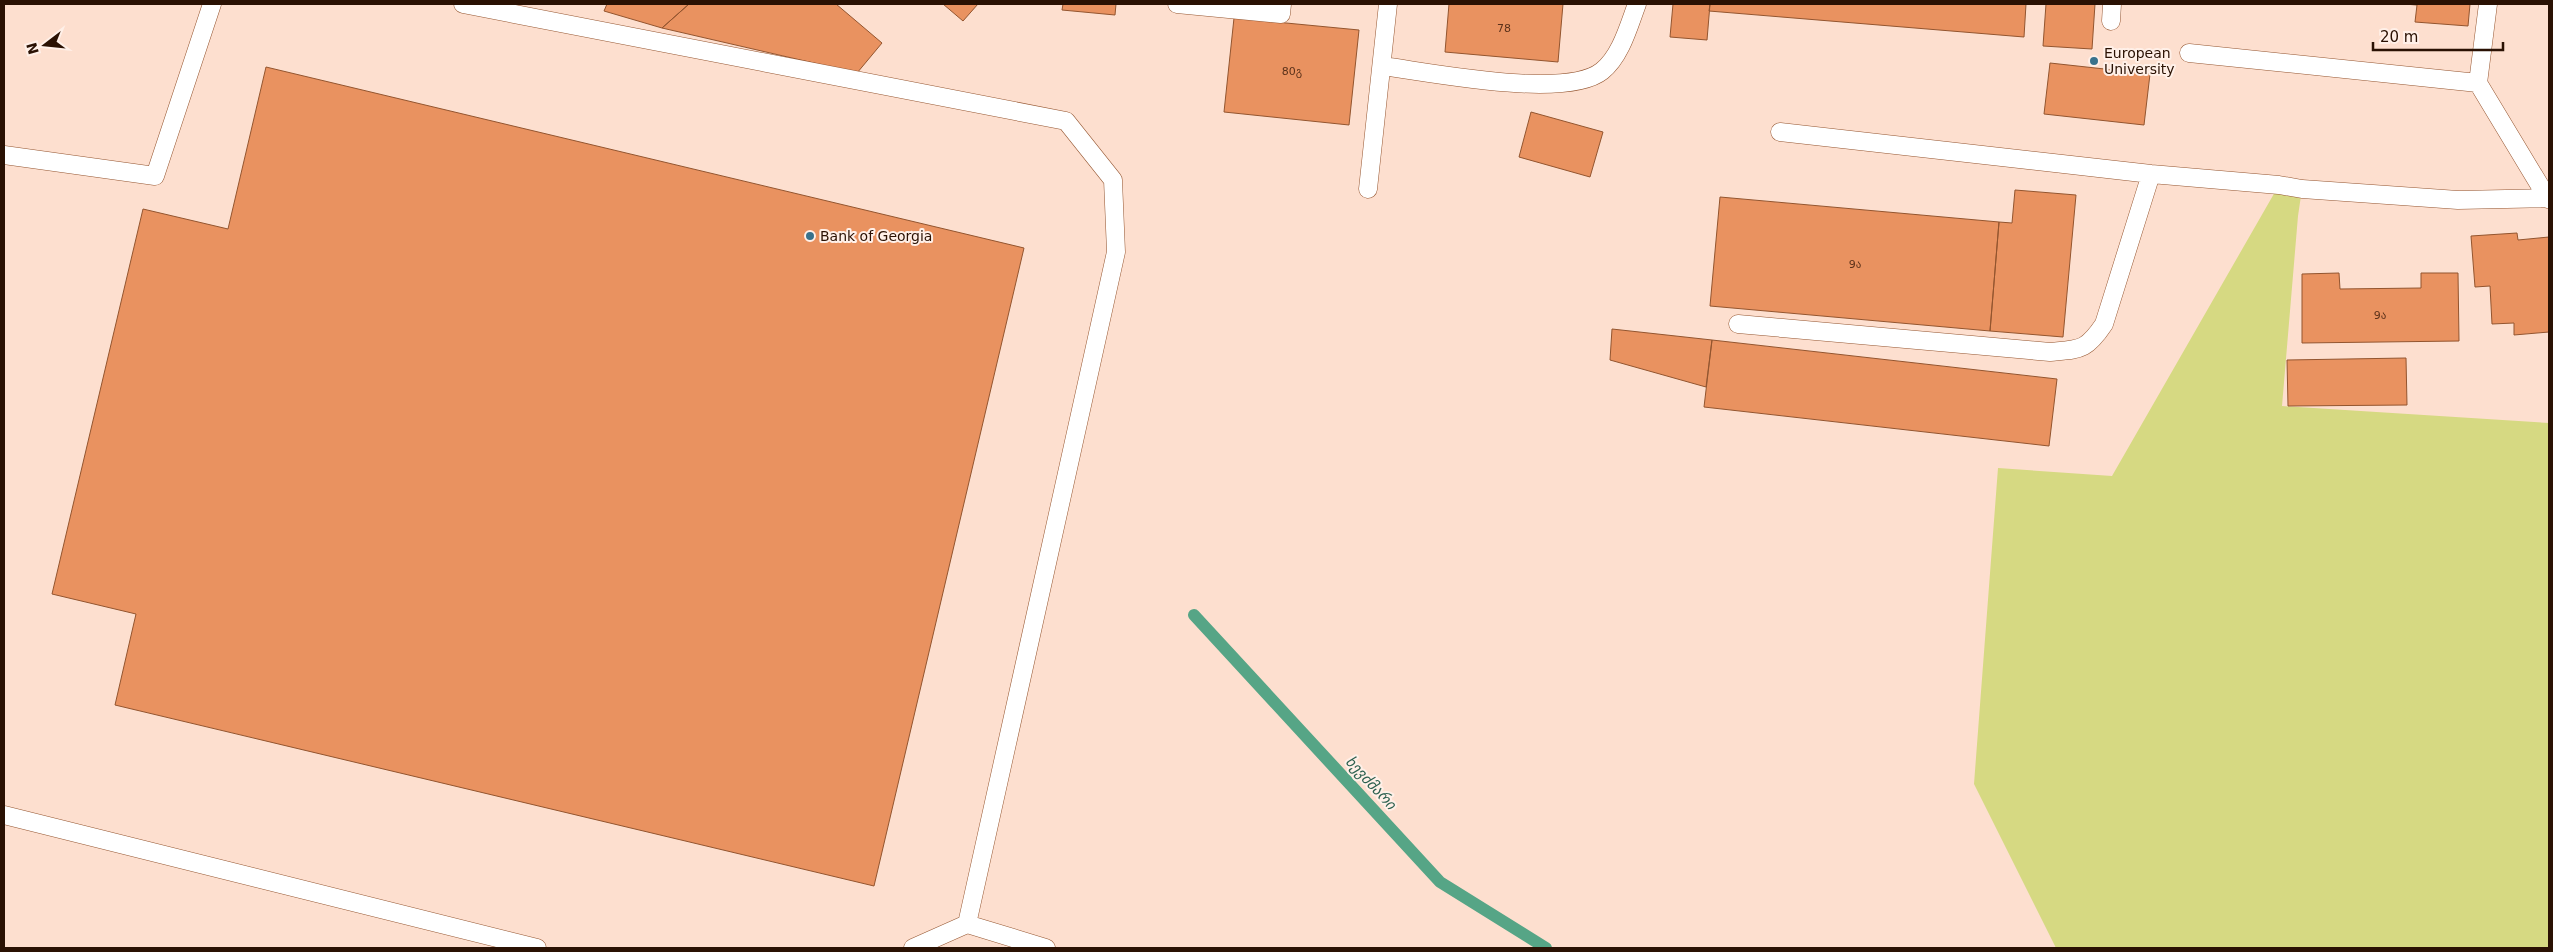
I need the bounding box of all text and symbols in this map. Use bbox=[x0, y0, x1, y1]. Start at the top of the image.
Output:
north arrow bbox=[20, 20, 70, 70]
scale bar bbox=[2373, 20, 2503, 52]
house number: 78 bbox=[1497, 22, 1511, 35]
text: 20 m bbox=[2380, 28, 2418, 46]
text: N bbox=[23, 41, 42, 56]
place label: European University bbox=[2104, 45, 2175, 77]
marker: European University bbox=[2088, 55, 2100, 67]
house number: 80გ bbox=[1282, 65, 1302, 78]
place label: Bank of Georgia bbox=[820, 228, 932, 244]
marker: Bank of Georgia bbox=[804, 230, 816, 242]
house number: 9ა bbox=[1849, 258, 1862, 271]
house number: 9ა bbox=[2374, 309, 2387, 322]
water label: ხევძმარი bbox=[1342, 753, 1401, 814]

